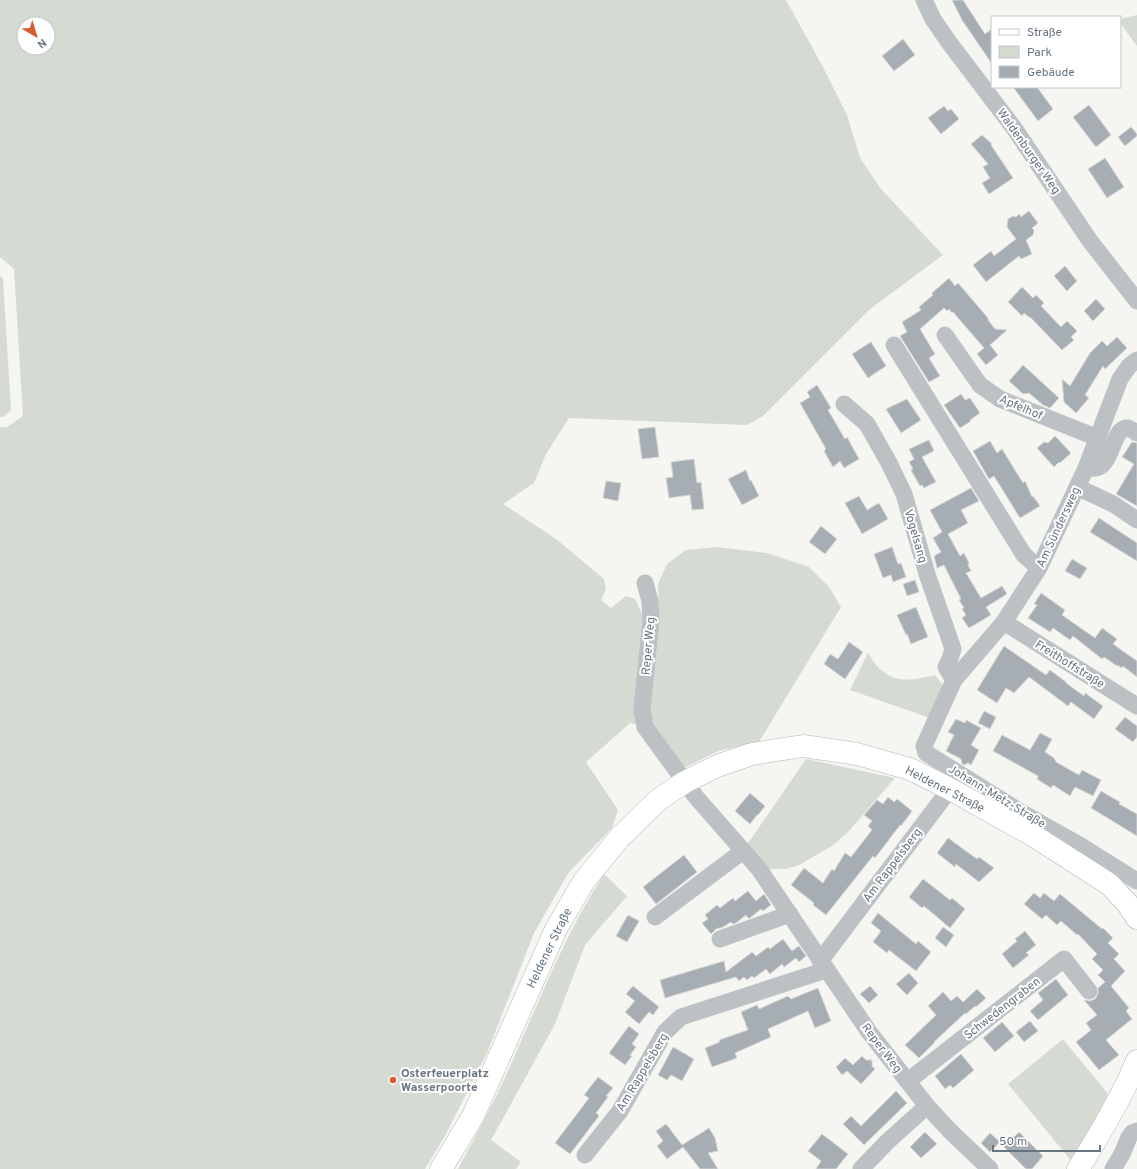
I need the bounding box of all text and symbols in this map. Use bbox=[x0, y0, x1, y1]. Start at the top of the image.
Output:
north arrow bbox=[16, 16, 56, 56]
legend bbox=[991, 16, 1121, 88]
text: Straße bbox=[1027, 25, 1062, 41]
text: N bbox=[34, 35, 49, 51]
text: Park bbox=[1027, 45, 1052, 61]
text: Gebäude bbox=[1027, 65, 1075, 81]
street label: Waldenburger Weg bbox=[993, 106, 1064, 198]
street label: Apfelhof bbox=[996, 392, 1045, 424]
street label: Am Sündersweg bbox=[1033, 484, 1085, 570]
street label: Vogelsang bbox=[900, 507, 930, 565]
street label: Reper Weg bbox=[638, 616, 660, 676]
street label: Freithoffstraße bbox=[1032, 637, 1107, 693]
street label: Johann-Metz-Straße bbox=[945, 761, 1048, 832]
street label: Heldener Straße bbox=[902, 763, 987, 817]
street label: Am Rappelsberg bbox=[860, 825, 926, 906]
street label: Heldener Straße bbox=[524, 906, 576, 991]
street label: Schwedengraben bbox=[961, 974, 1044, 1044]
street label: Reper Weg bbox=[857, 1020, 905, 1077]
street label: Am Rappelsberg bbox=[613, 1030, 673, 1115]
place label: Osterfeuerplatz Wasserpoorte bbox=[401, 1066, 489, 1096]
marker: Osterfeuerplatz Wasserpoorte bbox=[388, 1075, 398, 1085]
scale bar bbox=[993, 1127, 1100, 1153]
text: 50 m bbox=[999, 1134, 1027, 1150]

